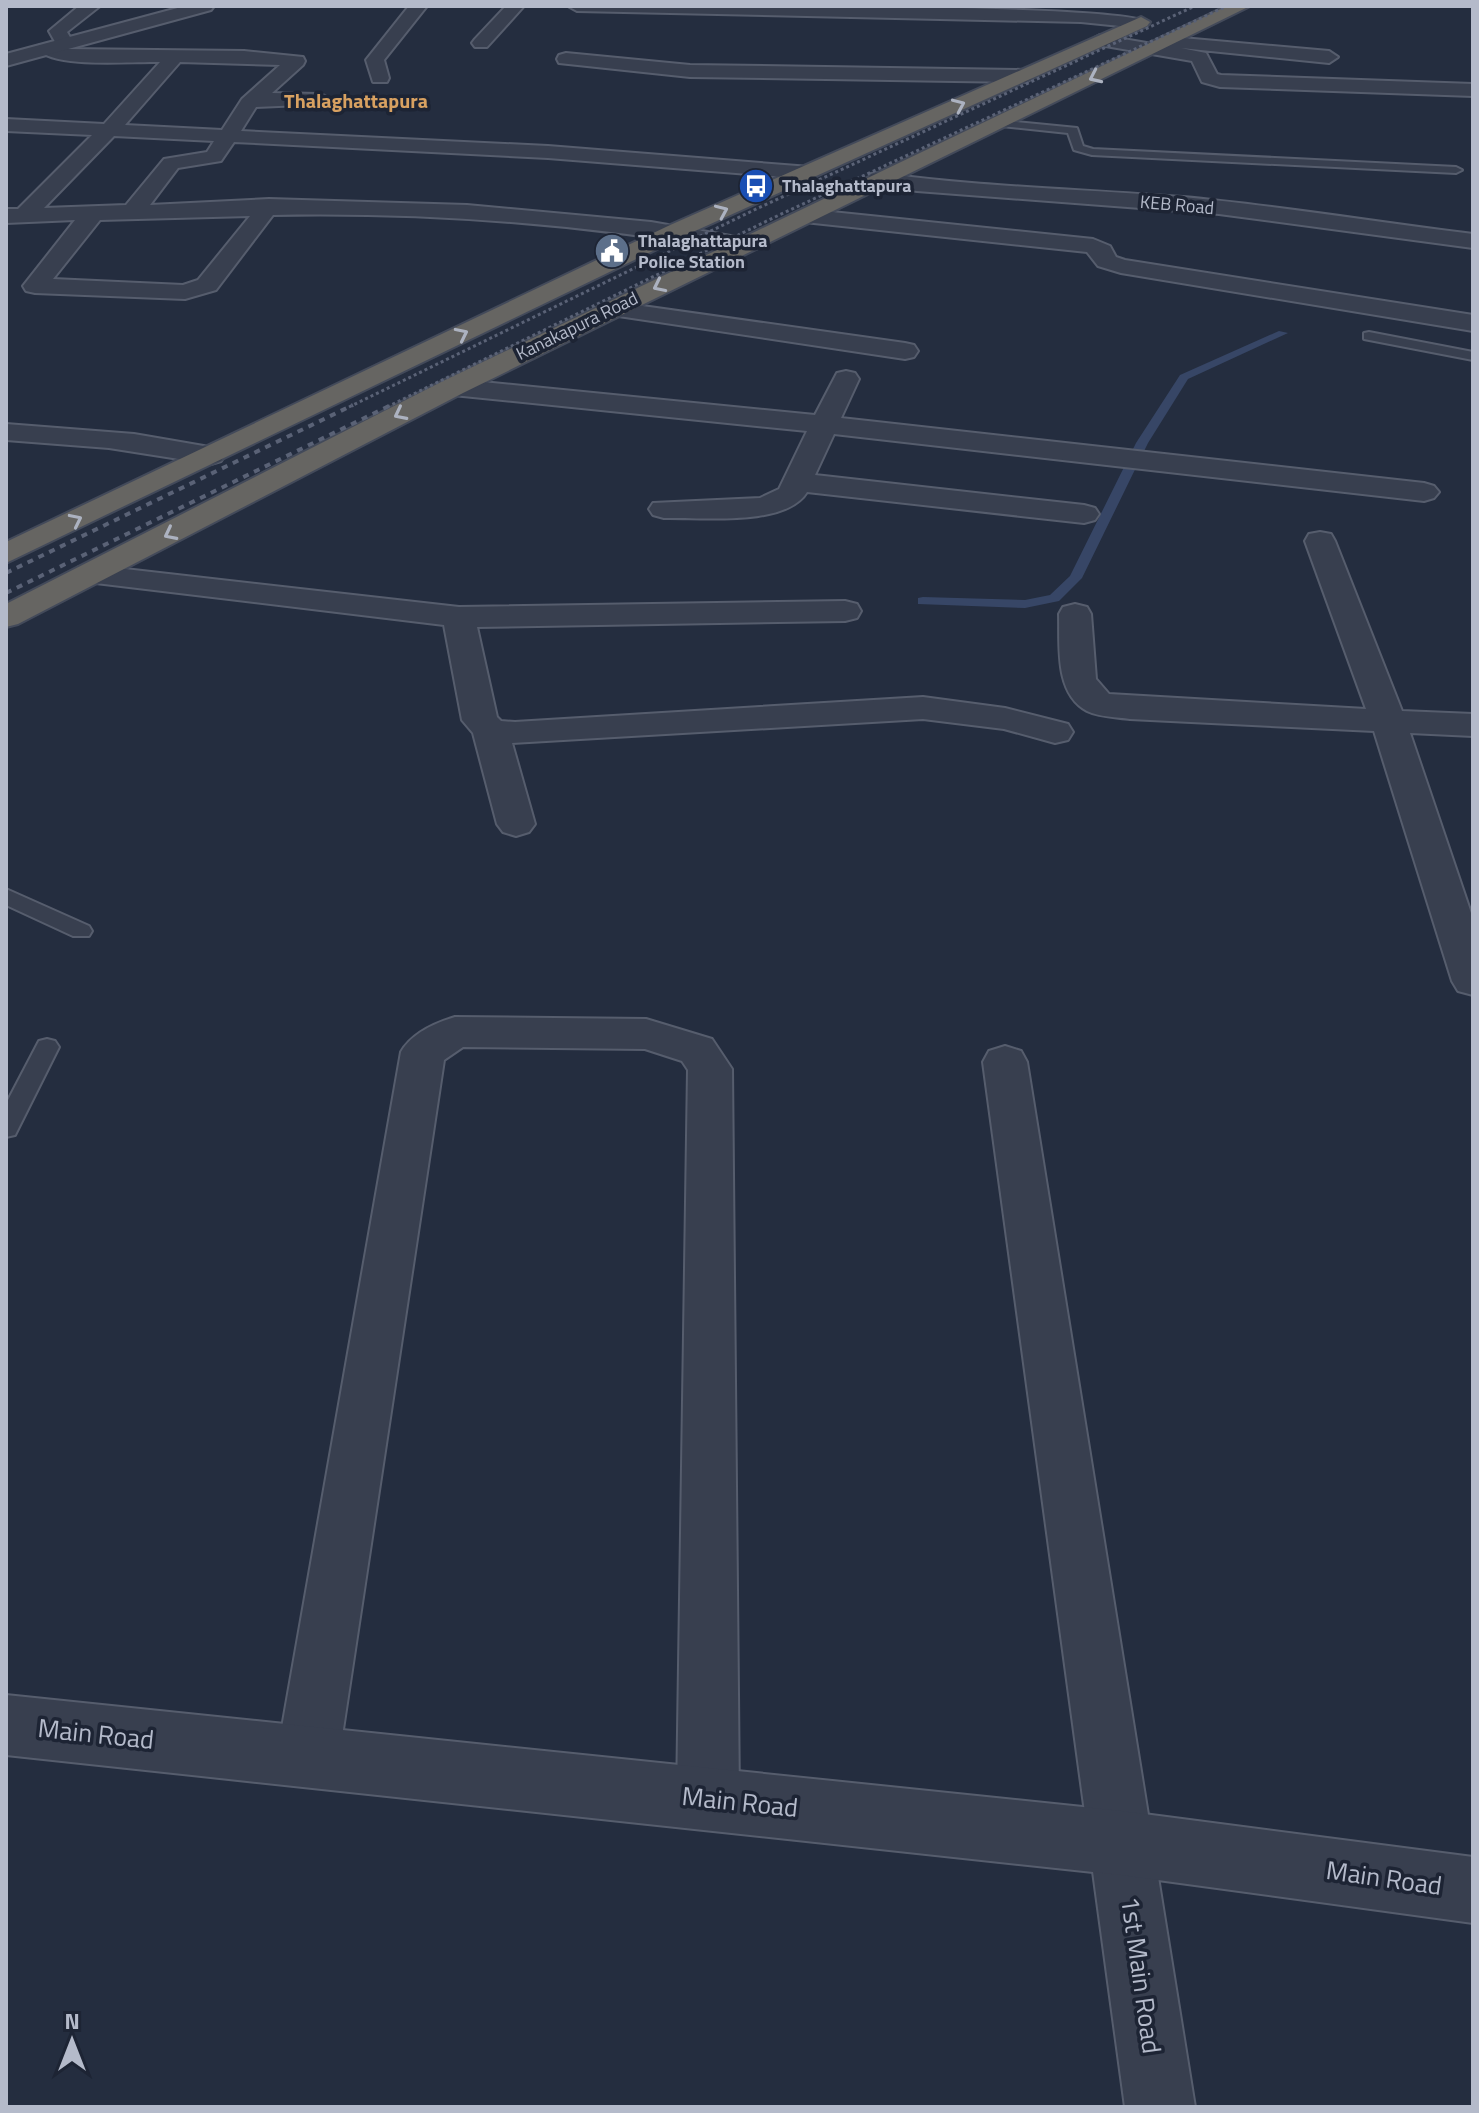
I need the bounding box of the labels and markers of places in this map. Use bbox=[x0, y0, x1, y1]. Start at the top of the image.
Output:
bus stop icon: Thalaghattapura bbox=[737, 167, 775, 205]
place label: Thalaghattapura bbox=[782, 172, 911, 199]
place label: Thalaghattapura Police Station bbox=[638, 227, 767, 275]
public building icon: Thalaghattapura Police Station bbox=[593, 232, 631, 270]

